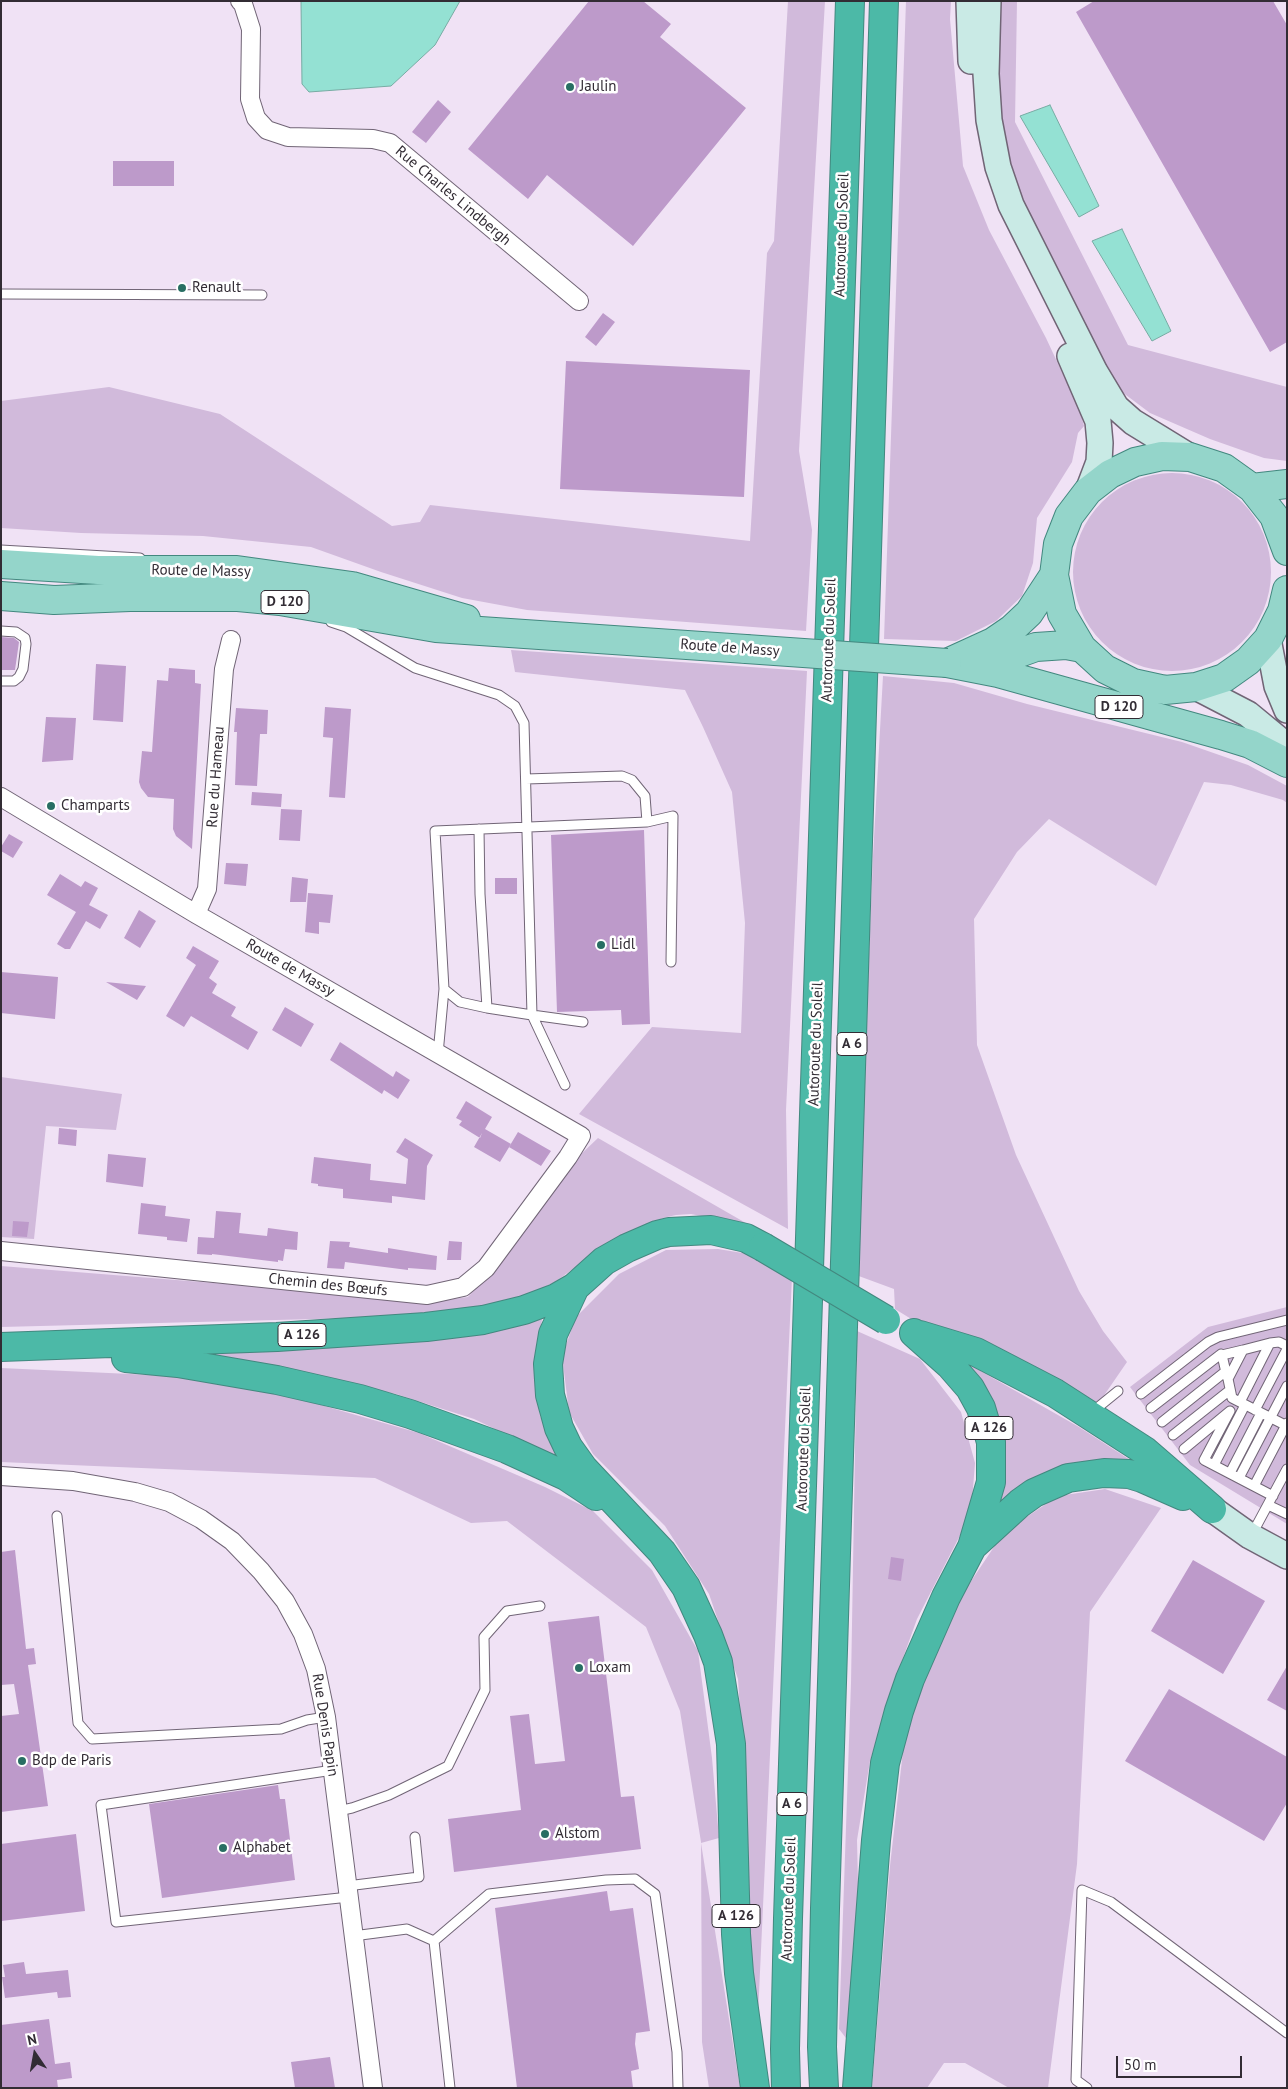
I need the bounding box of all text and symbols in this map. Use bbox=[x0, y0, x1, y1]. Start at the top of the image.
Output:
place label: Jaulin bbox=[580, 78, 616, 96]
marker: Jaulin bbox=[564, 81, 576, 93]
street label: Rue Charles Lindbergh bbox=[392, 142, 514, 250]
street label: Autoroute du Soleil bbox=[831, 173, 853, 297]
place label: Renault bbox=[192, 279, 241, 297]
marker: Renault bbox=[176, 282, 188, 294]
street label: Route de Massy bbox=[151, 561, 251, 581]
street label: Autoroute du Soleil bbox=[818, 578, 840, 702]
road number: D 120 bbox=[261, 590, 309, 614]
street label: Route de Massy bbox=[680, 636, 780, 660]
road number: D 120 bbox=[1095, 696, 1143, 719]
street label: Rue du Hameau bbox=[203, 726, 229, 828]
place label: Champarts bbox=[61, 797, 130, 815]
marker: Champarts bbox=[45, 800, 57, 812]
street label: Route de Massy bbox=[242, 935, 338, 1001]
place label: Lidl bbox=[611, 936, 635, 954]
marker: Lidl bbox=[595, 939, 607, 951]
street label: Autoroute du Soleil bbox=[805, 982, 827, 1106]
road number: A 6 bbox=[837, 1032, 867, 1056]
street label: Chemin des Bœufs bbox=[268, 1270, 388, 1300]
road number: A 126 bbox=[278, 1324, 326, 1346]
street label: Autoroute du Soleil bbox=[793, 1387, 815, 1511]
road number: A 126 bbox=[965, 1416, 1013, 1440]
place label: Loxam bbox=[589, 1659, 631, 1677]
marker: Loxam bbox=[573, 1662, 585, 1674]
street label: Rue Denis Papin bbox=[308, 1672, 342, 1778]
place label: Bdp de Paris bbox=[32, 1752, 111, 1770]
marker: Bdp de Paris bbox=[16, 1755, 28, 1767]
road number: A 6 bbox=[777, 1792, 807, 1816]
place label: Alstom bbox=[555, 1825, 600, 1843]
marker: Alstom bbox=[539, 1828, 551, 1840]
street label: Autoroute du Soleil bbox=[778, 1837, 800, 1961]
place label: Alphabet bbox=[233, 1839, 291, 1857]
marker: Alphabet bbox=[217, 1842, 229, 1854]
road number: A 126 bbox=[712, 1904, 760, 1928]
north arrow bbox=[10, 2029, 60, 2079]
text: N bbox=[26, 2030, 38, 2049]
scale bar bbox=[1118, 2046, 1244, 2078]
text: 50 m bbox=[1124, 2055, 1157, 2074]

